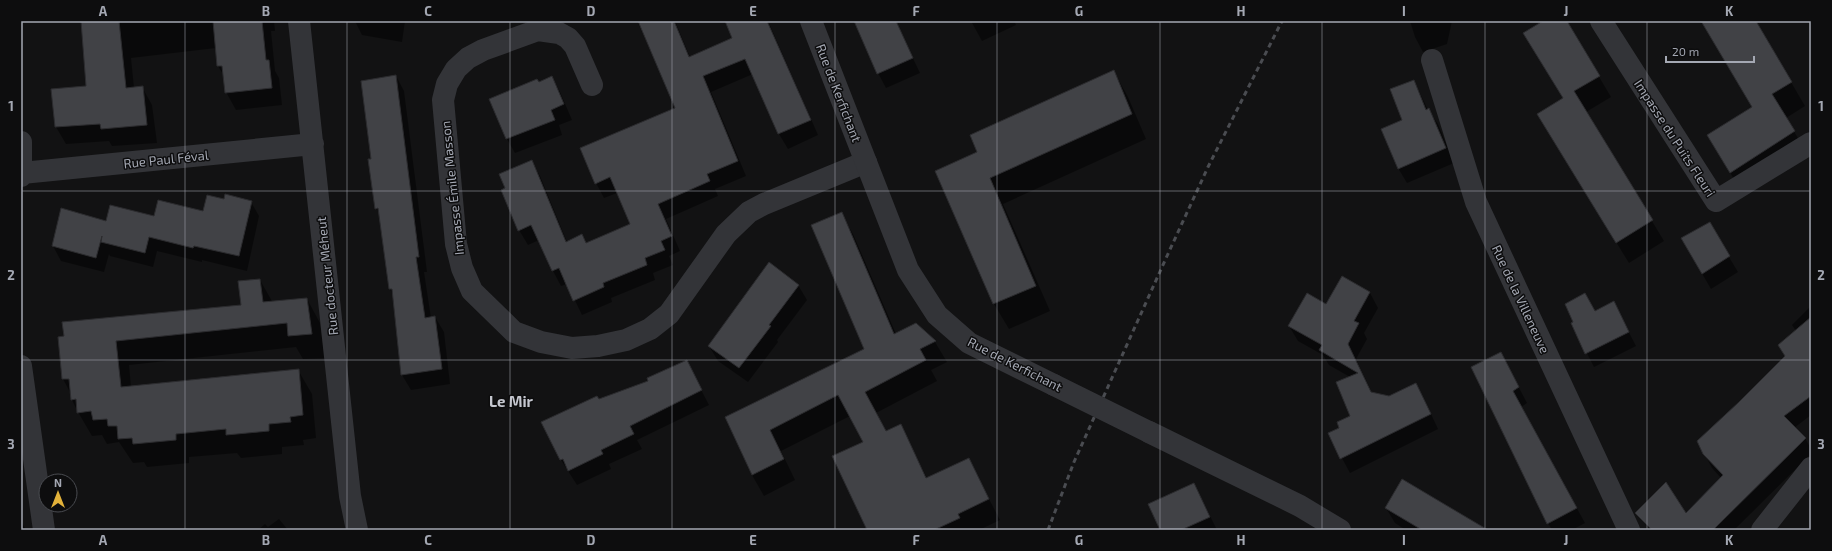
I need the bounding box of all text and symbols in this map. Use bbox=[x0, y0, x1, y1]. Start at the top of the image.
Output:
text: A bbox=[99, 3, 108, 19]
text: B bbox=[262, 3, 270, 19]
text: C bbox=[424, 3, 432, 19]
text: D bbox=[587, 3, 596, 19]
text: E bbox=[749, 3, 757, 19]
text: F bbox=[912, 3, 920, 19]
text: G bbox=[1075, 3, 1083, 19]
text: H bbox=[1237, 3, 1246, 19]
text: I bbox=[1402, 3, 1406, 19]
text: J bbox=[1564, 3, 1568, 19]
text: K bbox=[1725, 3, 1734, 19]
scale bar bbox=[1666, 38, 1754, 64]
street label: Rue de Kerfichant bbox=[813, 42, 865, 144]
text: 20 m bbox=[1672, 44, 1699, 58]
street label: Impasse du Puits Fleuri bbox=[1631, 76, 1719, 200]
text: 1 bbox=[8, 98, 14, 114]
text: 1 bbox=[1818, 98, 1824, 114]
street label: Impasse Émile Masson bbox=[436, 120, 467, 256]
street label: Rue Paul Féval bbox=[123, 147, 209, 171]
street label: Rue docteur Méheut bbox=[313, 216, 341, 336]
street label: Rue de la Villeneuve bbox=[1489, 242, 1553, 356]
text: 2 bbox=[7, 267, 15, 283]
text: 2 bbox=[1817, 267, 1825, 283]
street label: Rue de Kerfichant bbox=[965, 333, 1065, 395]
district label: Le Mir bbox=[489, 392, 534, 410]
text: 3 bbox=[7, 436, 15, 452]
text: 3 bbox=[1817, 436, 1825, 452]
north arrow bbox=[38, 473, 78, 513]
text: N bbox=[54, 476, 62, 489]
text: A bbox=[99, 532, 108, 548]
text: B bbox=[262, 532, 270, 548]
text: C bbox=[424, 532, 432, 548]
text: D bbox=[587, 532, 596, 548]
text: E bbox=[749, 532, 757, 548]
text: F bbox=[912, 532, 920, 548]
text: G bbox=[1075, 532, 1083, 548]
text: H bbox=[1237, 532, 1246, 548]
text: I bbox=[1402, 532, 1406, 548]
text: J bbox=[1564, 532, 1568, 548]
text: K bbox=[1725, 532, 1734, 548]

